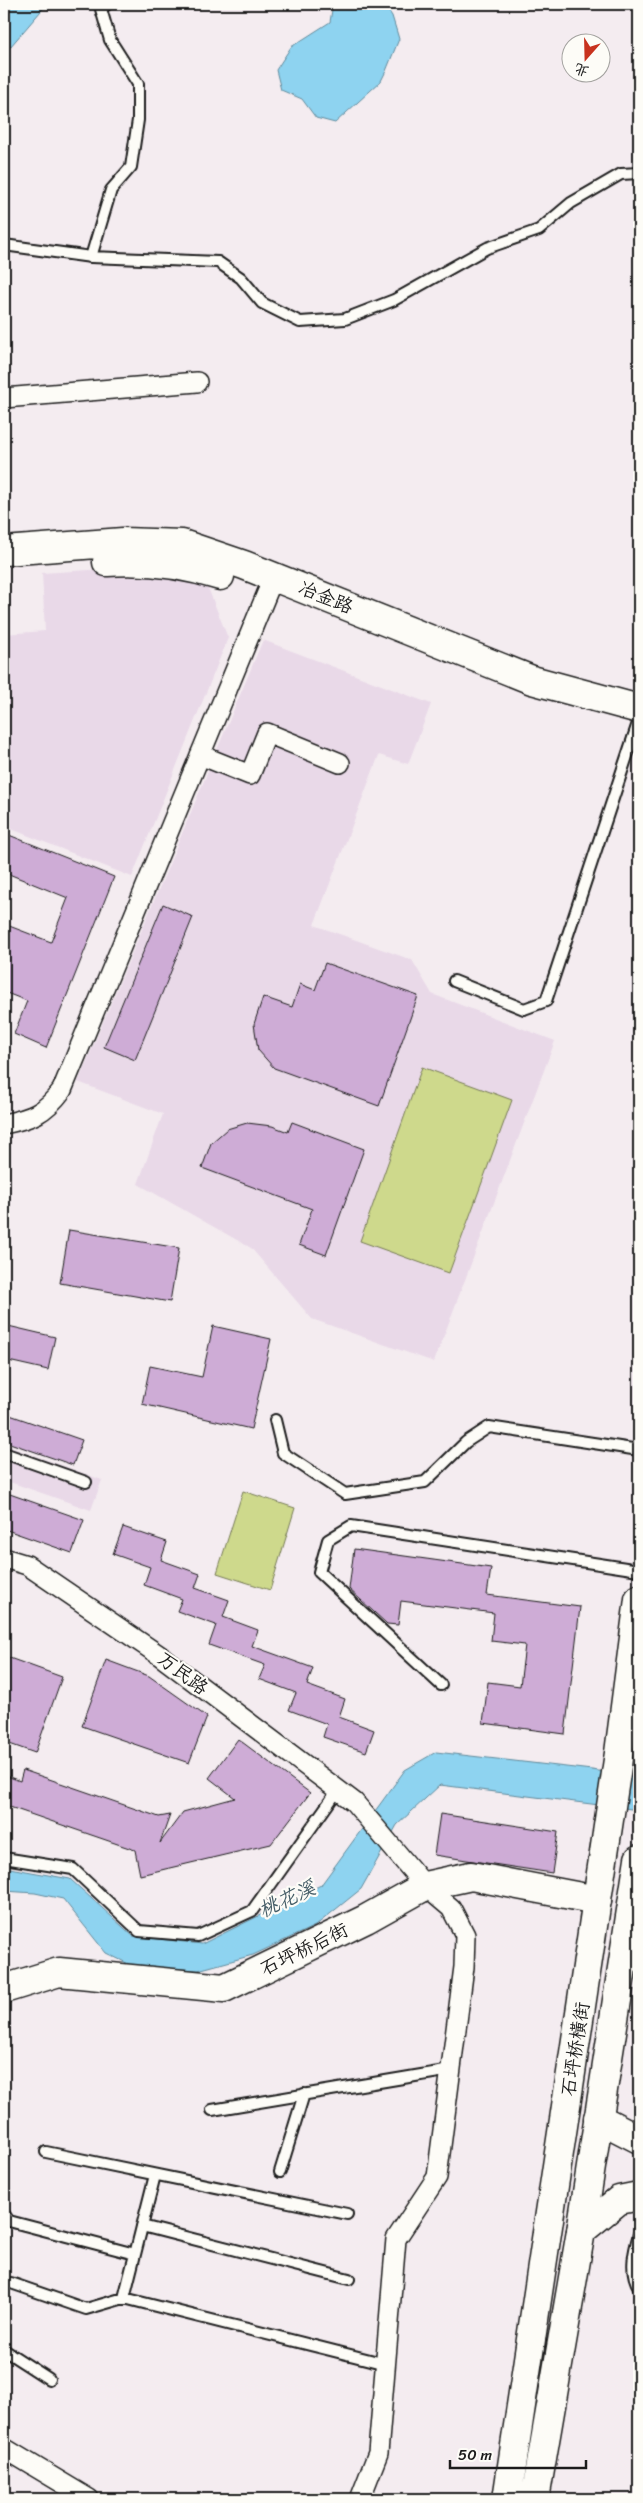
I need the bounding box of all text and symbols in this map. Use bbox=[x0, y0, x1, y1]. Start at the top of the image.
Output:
north arrow bbox=[560, 32, 610, 82]
text: 北 bbox=[571, 56, 593, 84]
street label: 冶金路 bbox=[293, 571, 359, 623]
street label: 万民路 bbox=[150, 1643, 216, 1703]
water label: 桃花溪 bbox=[252, 1870, 322, 1928]
street label: 石坪桥后街 bbox=[254, 1913, 354, 1985]
street label: 石坪桥横街 bbox=[551, 1999, 599, 2099]
scale bar bbox=[450, 2438, 587, 2470]
text: 50 m bbox=[458, 2442, 493, 2468]

